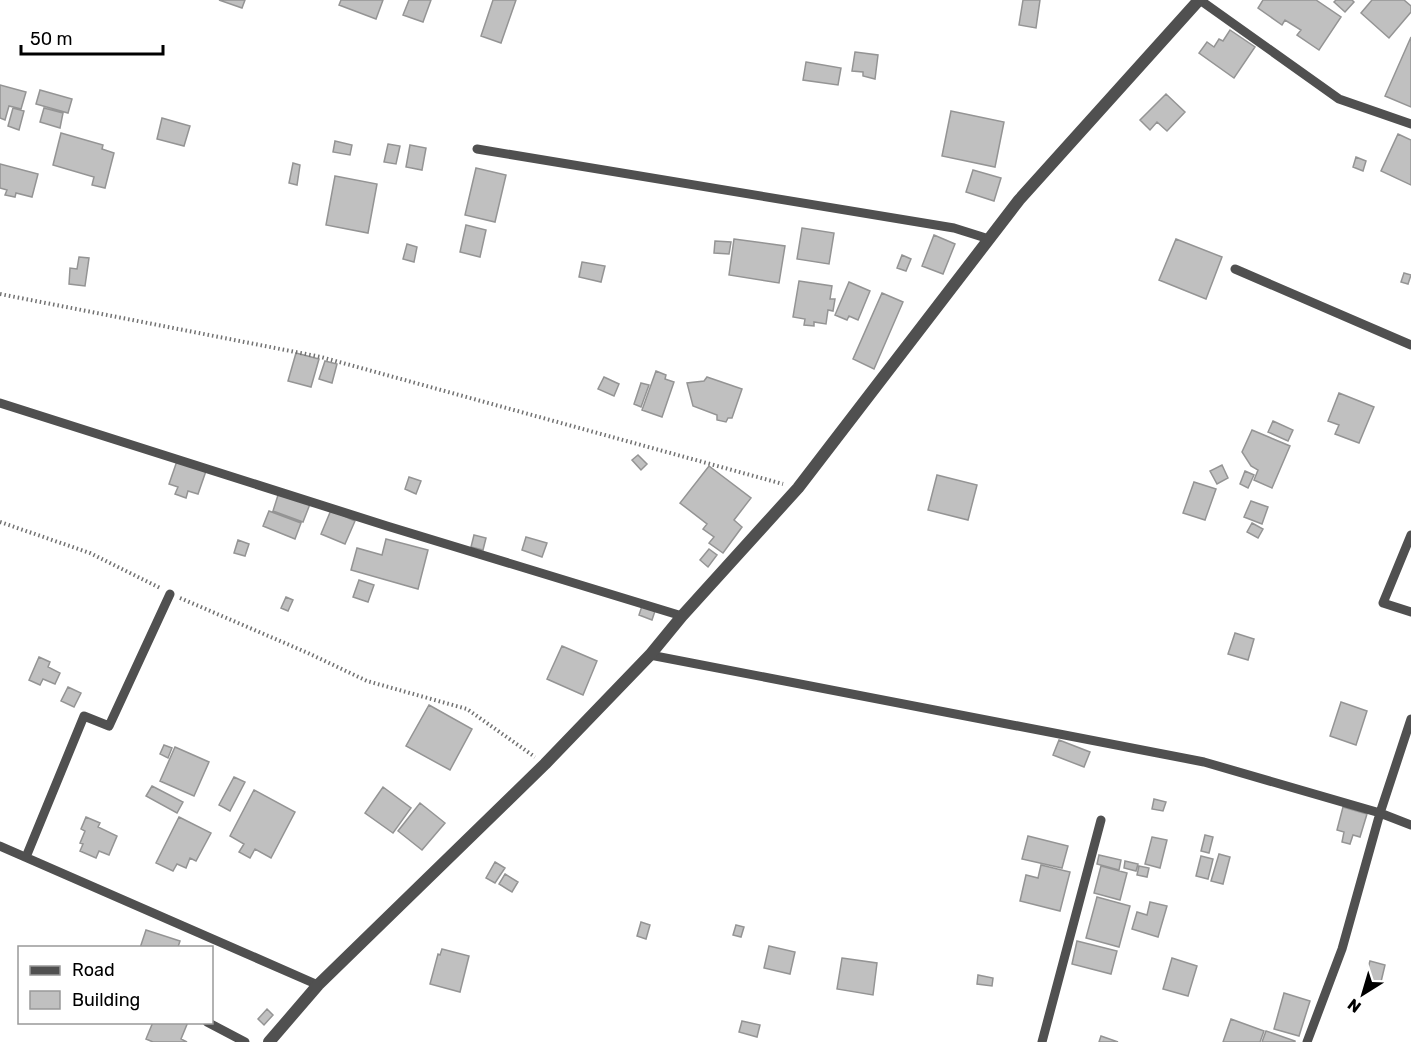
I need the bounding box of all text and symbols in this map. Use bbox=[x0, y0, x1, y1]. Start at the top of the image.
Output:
scale bar bbox=[21, 18, 164, 56]
text: 50 m bbox=[30, 28, 73, 50]
legend bbox=[18, 946, 213, 1024]
text: Road bbox=[72, 959, 115, 981]
north arrow bbox=[1333, 964, 1393, 1024]
text: Building bbox=[72, 989, 140, 1011]
text: N bbox=[1344, 995, 1365, 1017]

